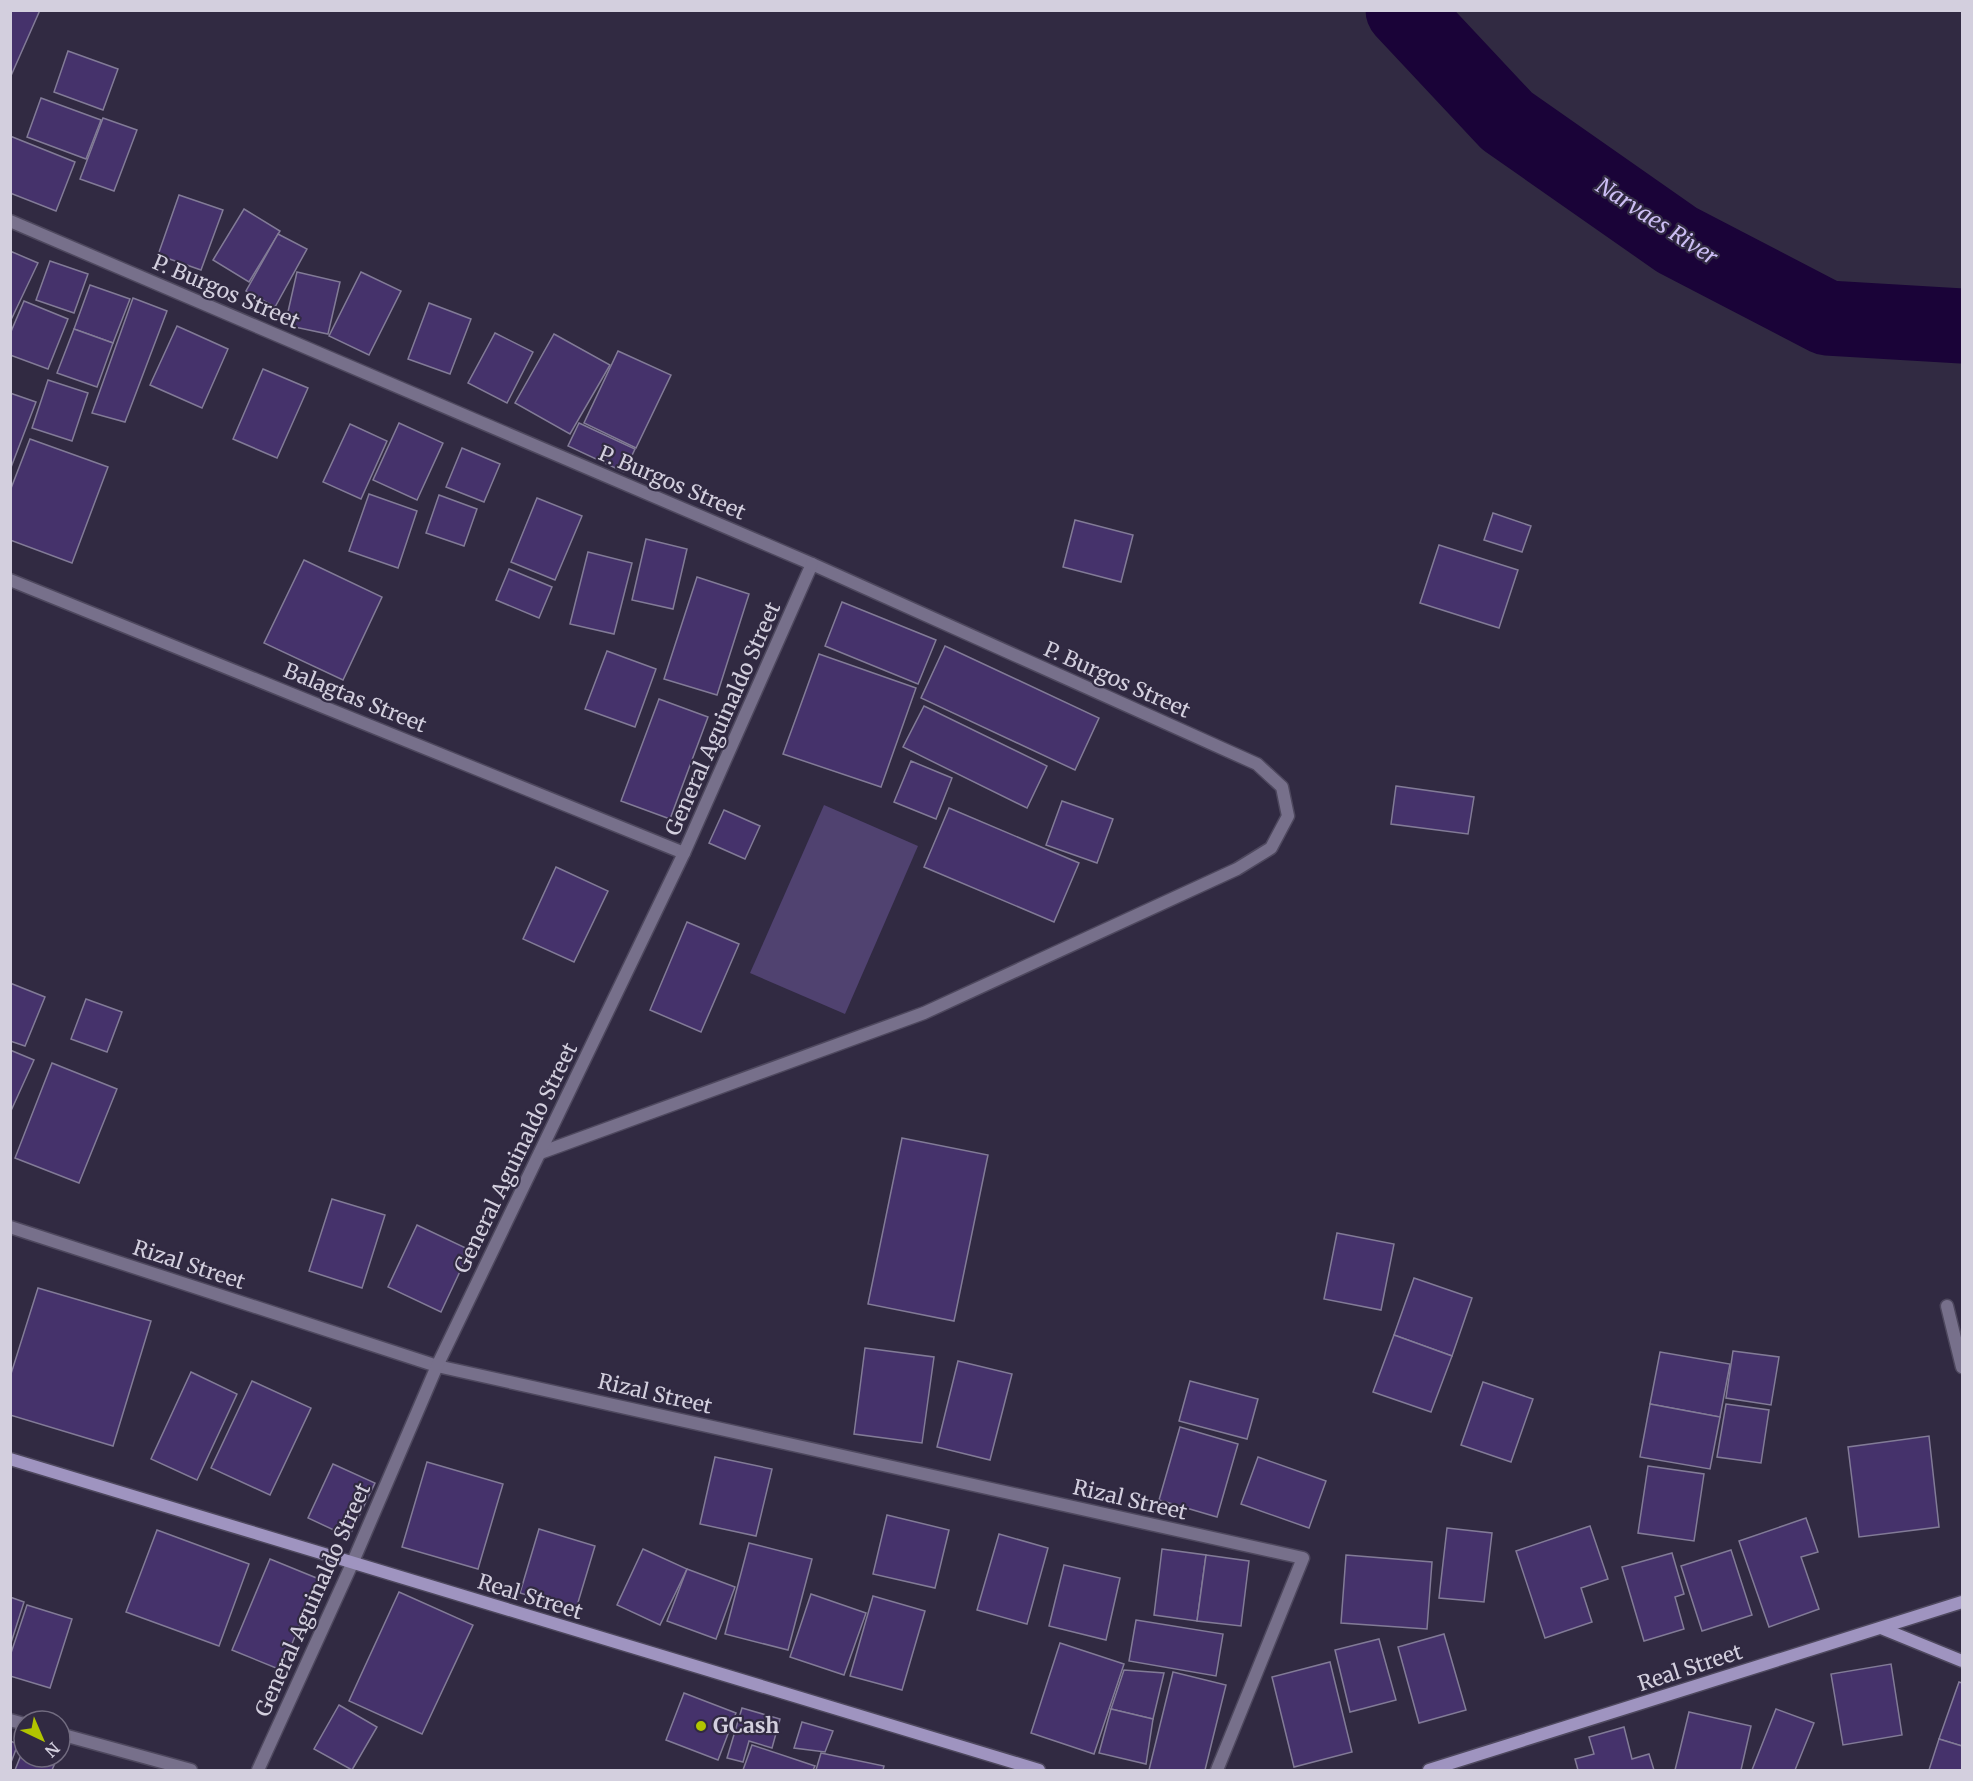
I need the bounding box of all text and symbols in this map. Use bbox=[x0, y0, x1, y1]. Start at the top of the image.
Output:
water label: Narvaes River bbox=[1591, 171, 1724, 271]
street label: P. Burgos Street bbox=[149, 248, 304, 335]
street label: P. Burgos Street bbox=[595, 439, 750, 526]
street label: General Aguinaldo Street bbox=[659, 598, 786, 840]
street label: P. Burgos Street bbox=[1040, 635, 1195, 724]
street label: Balagtas Street bbox=[280, 657, 431, 738]
street label: General Aguinaldo Street bbox=[448, 1038, 583, 1277]
street label: Rizal Street bbox=[130, 1234, 249, 1295]
street label: Rizal Street bbox=[595, 1367, 715, 1420]
street label: Rizal Street bbox=[1070, 1473, 1190, 1526]
street label: General Aguinaldo Street bbox=[249, 1479, 376, 1721]
street label: Real Street bbox=[474, 1568, 586, 1625]
street label: Real Street bbox=[1634, 1638, 1746, 1697]
north arrow bbox=[12, 1709, 72, 1769]
place label: GCash bbox=[713, 1712, 779, 1739]
marker: GCash bbox=[694, 1719, 708, 1733]
text: N bbox=[41, 1738, 64, 1762]

